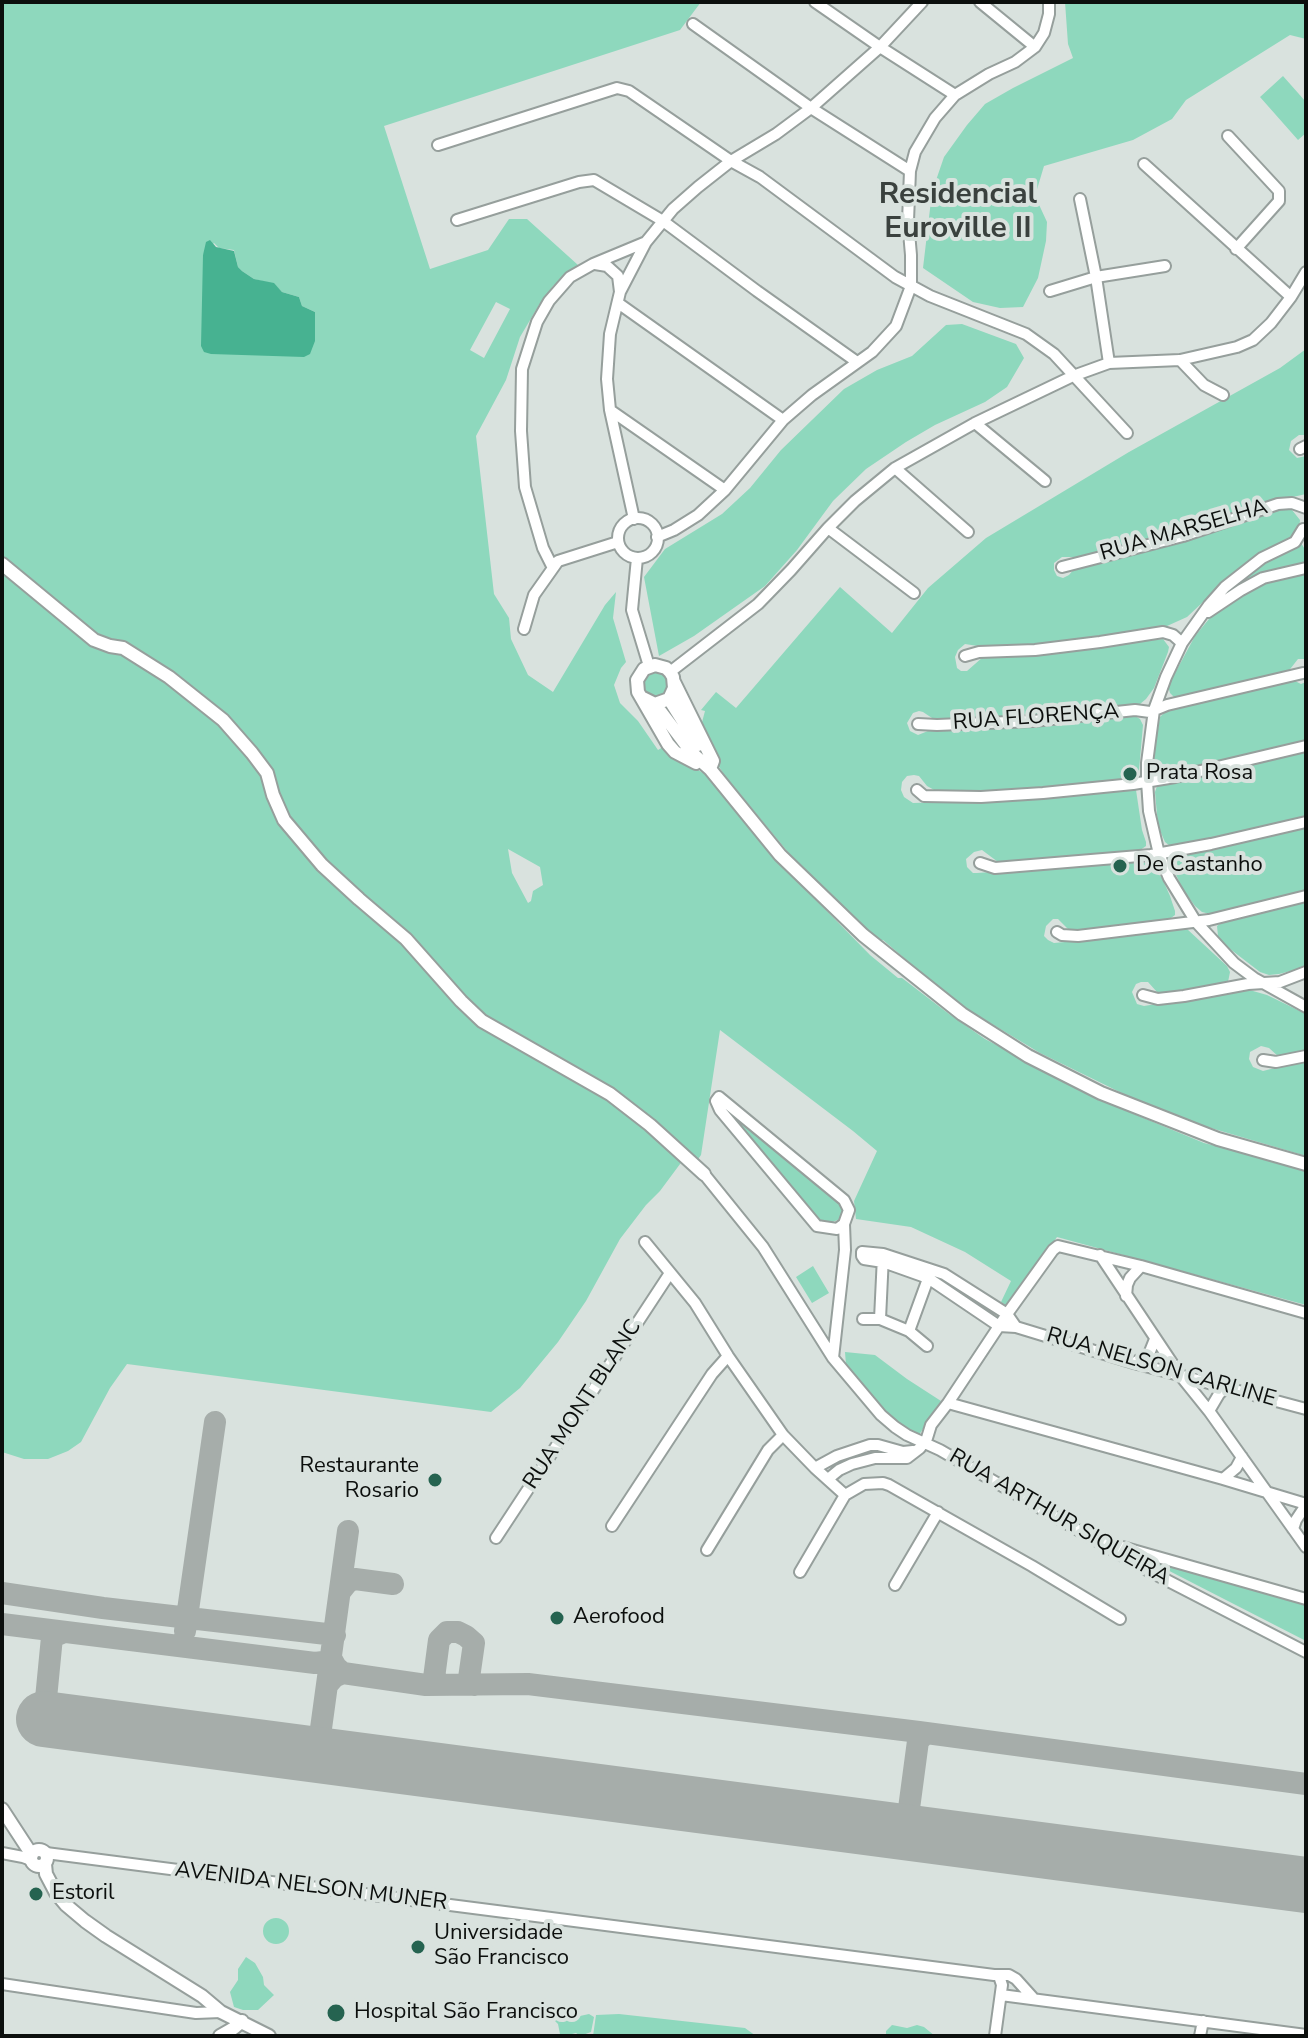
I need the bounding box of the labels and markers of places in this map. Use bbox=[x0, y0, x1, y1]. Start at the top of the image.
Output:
place label: Prata Rosa bbox=[1146, 761, 1253, 787]
marker: Prata Rosa bbox=[1121, 765, 1139, 783]
place label: De Castanho bbox=[1136, 853, 1263, 879]
marker: De Castanho bbox=[1111, 857, 1129, 875]
place label: Restaurante Rosario bbox=[299, 1454, 419, 1506]
marker: Restaurante Rosario bbox=[426, 1471, 444, 1489]
place label: Aerofood bbox=[573, 1605, 665, 1631]
marker: Aerofood bbox=[548, 1609, 566, 1627]
place label: Estoril bbox=[52, 1881, 114, 1907]
marker: Estoril bbox=[27, 1885, 45, 1903]
place label: Universidade São Francisco bbox=[434, 1921, 569, 1972]
marker: Universidade São Francisco bbox=[409, 1938, 427, 1956]
place label: Hospital São Francisco bbox=[354, 2000, 578, 2026]
marker: Hospital São Francisco bbox=[325, 2002, 347, 2024]

